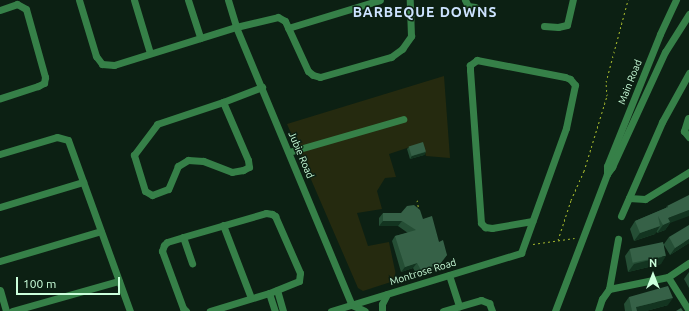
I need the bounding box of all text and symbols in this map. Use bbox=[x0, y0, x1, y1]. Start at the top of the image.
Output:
district label: BARBEQUE DOWNS bbox=[353, 4, 497, 20]
street label: Main Road bbox=[616, 58, 644, 106]
street label: Jubie Road bbox=[286, 130, 316, 180]
north arrow bbox=[633, 255, 673, 295]
street label: Montrose Road bbox=[388, 256, 458, 288]
text: N bbox=[649, 257, 657, 269]
scale bar bbox=[18, 269, 122, 295]
text: 100 m bbox=[23, 277, 56, 290]

